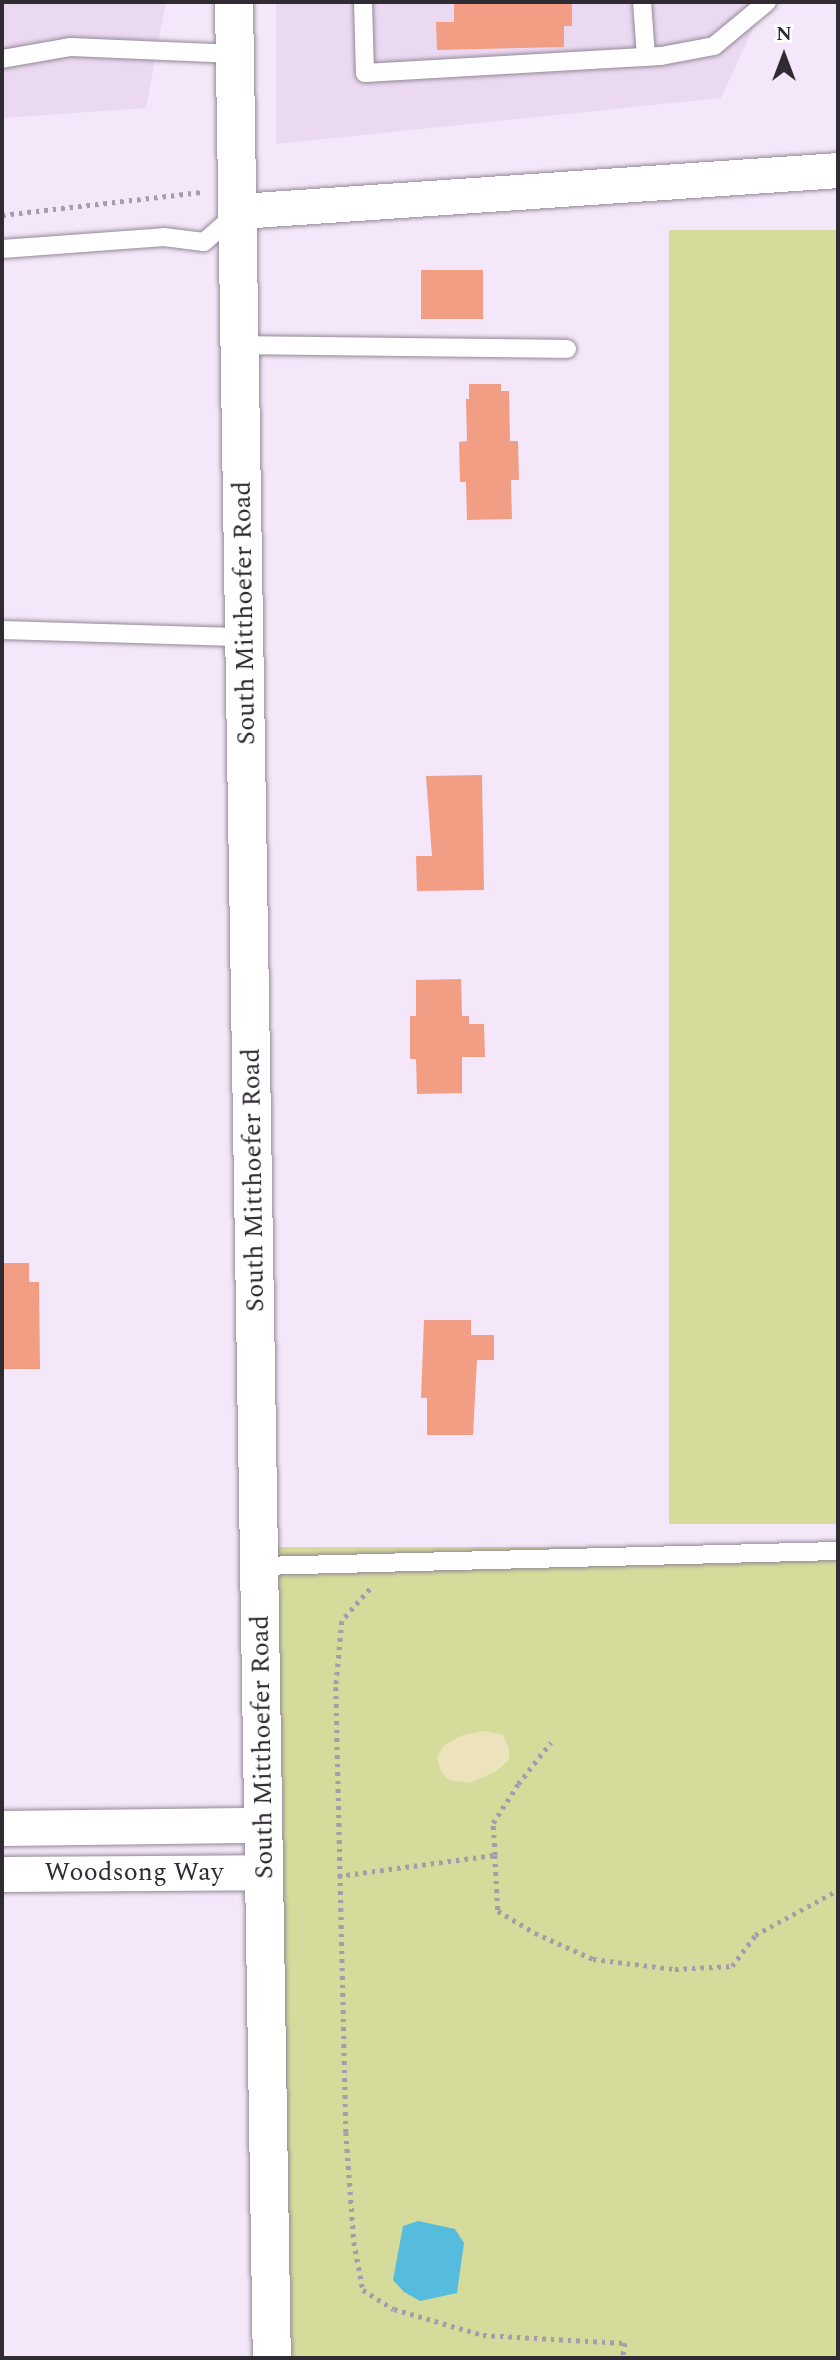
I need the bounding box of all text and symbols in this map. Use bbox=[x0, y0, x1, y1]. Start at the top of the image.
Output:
text: N bbox=[776, 20, 792, 49]
north arrow bbox=[749, 21, 819, 91]
street label: South Mitthoefer Road bbox=[227, 481, 263, 745]
street label: South Mitthoefer Road bbox=[236, 1048, 272, 1312]
street label: South Mitthoefer Road bbox=[245, 1615, 281, 1879]
street label: Woodsong Way bbox=[45, 1857, 223, 1889]

